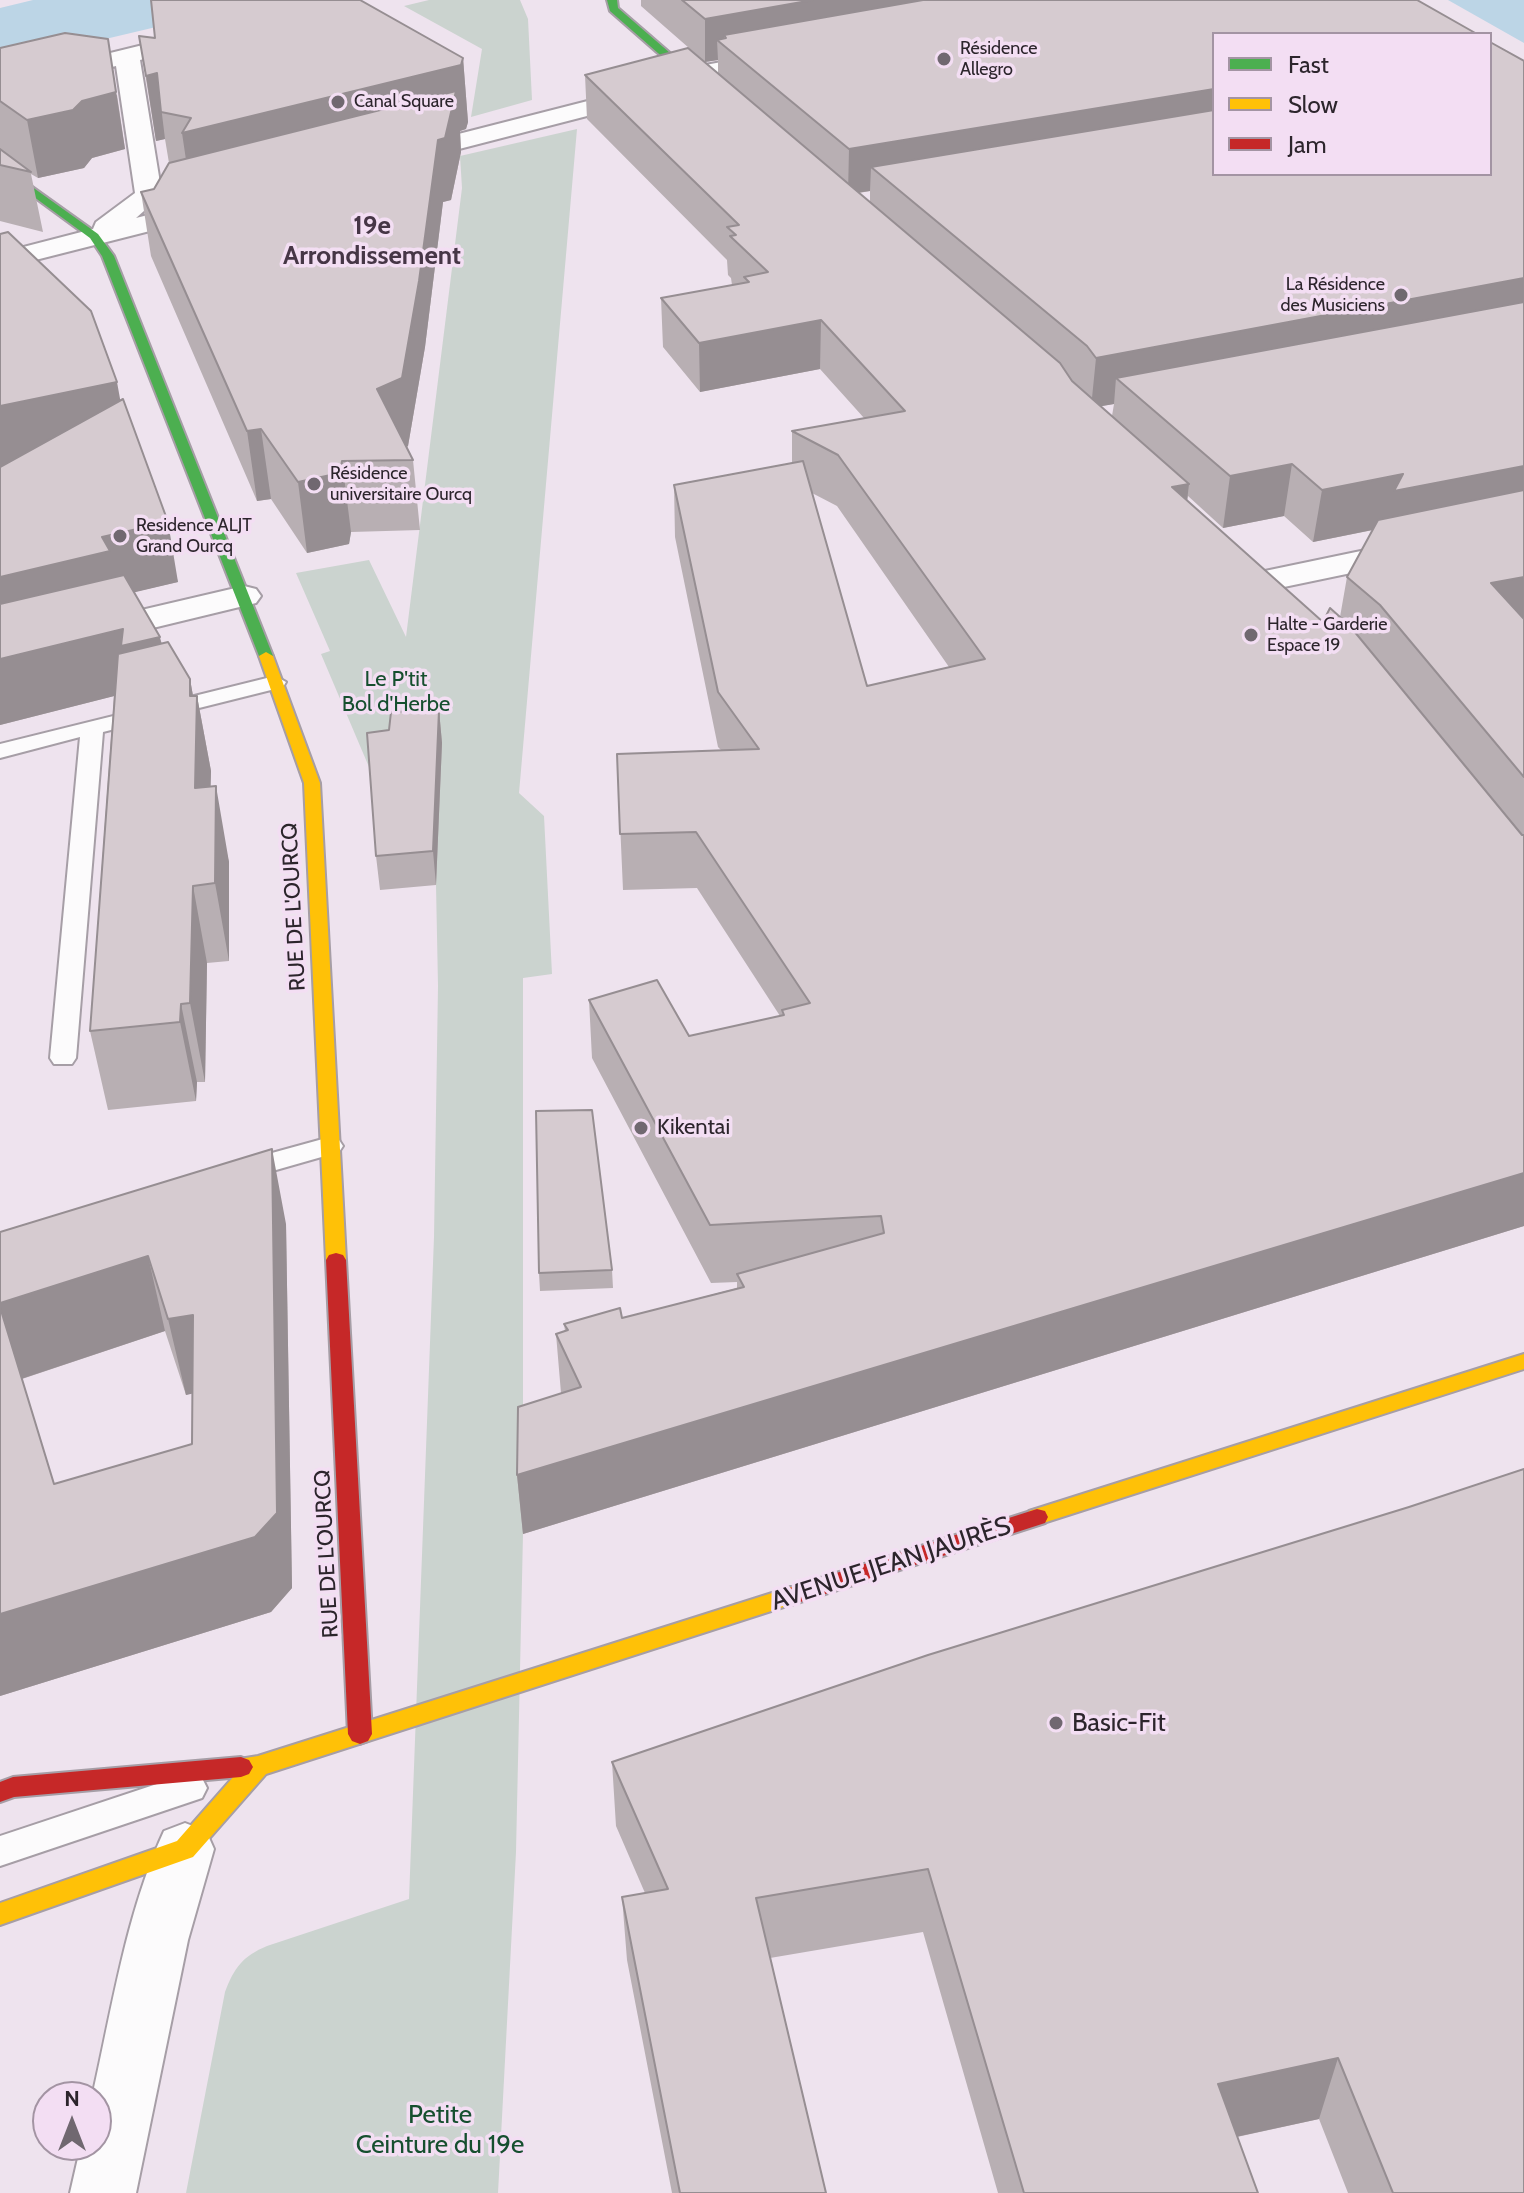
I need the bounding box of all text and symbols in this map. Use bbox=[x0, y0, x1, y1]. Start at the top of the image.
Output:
legend bbox=[1212, 32, 1492, 176]
place label: Résidence Allegro bbox=[960, 38, 1038, 80]
marker: Résidence Allegro bbox=[935, 50, 953, 68]
text: Fast bbox=[1288, 50, 1329, 79]
text: Slow bbox=[1288, 90, 1338, 119]
place label: Canal Square bbox=[354, 91, 454, 113]
marker: Canal Square bbox=[329, 93, 347, 111]
text: Jam bbox=[1288, 130, 1326, 159]
district label: 19e Arrondissement bbox=[283, 210, 461, 272]
place label: La Résidence des Musiciens bbox=[1280, 274, 1385, 316]
marker: La Résidence des Musiciens bbox=[1392, 286, 1410, 304]
place label: Résidence universitaire Ourcq bbox=[330, 463, 472, 506]
marker: Résidence universitaire Ourcq bbox=[305, 475, 323, 493]
place label: Residence ALJT Grand Ourcq bbox=[136, 515, 252, 558]
marker: Residence ALJT Grand Ourcq bbox=[111, 527, 129, 545]
place label: Halte - Garderie Espace 19 bbox=[1267, 614, 1387, 656]
marker: Halte - Garderie Espace 19 bbox=[1242, 626, 1260, 644]
park label: Le P'tit Bol d'Herbe bbox=[342, 667, 450, 718]
street label: RUE DE L'OURCQ bbox=[276, 822, 312, 992]
place label: Kikentai bbox=[657, 1115, 730, 1141]
marker: Kikentai bbox=[632, 1119, 650, 1137]
street label: RUE DE L'OURCQ bbox=[309, 1469, 345, 1639]
street label: AVENUE JEAN JAURÈS bbox=[767, 1511, 1015, 1617]
place label: Basic-Fit bbox=[1072, 1707, 1166, 1739]
marker: Basic-Fit bbox=[1047, 1714, 1065, 1732]
north arrow bbox=[32, 2081, 112, 2161]
text: N bbox=[64, 2085, 80, 2112]
park label: Petite Ceinture du 19e bbox=[356, 2099, 524, 2160]

